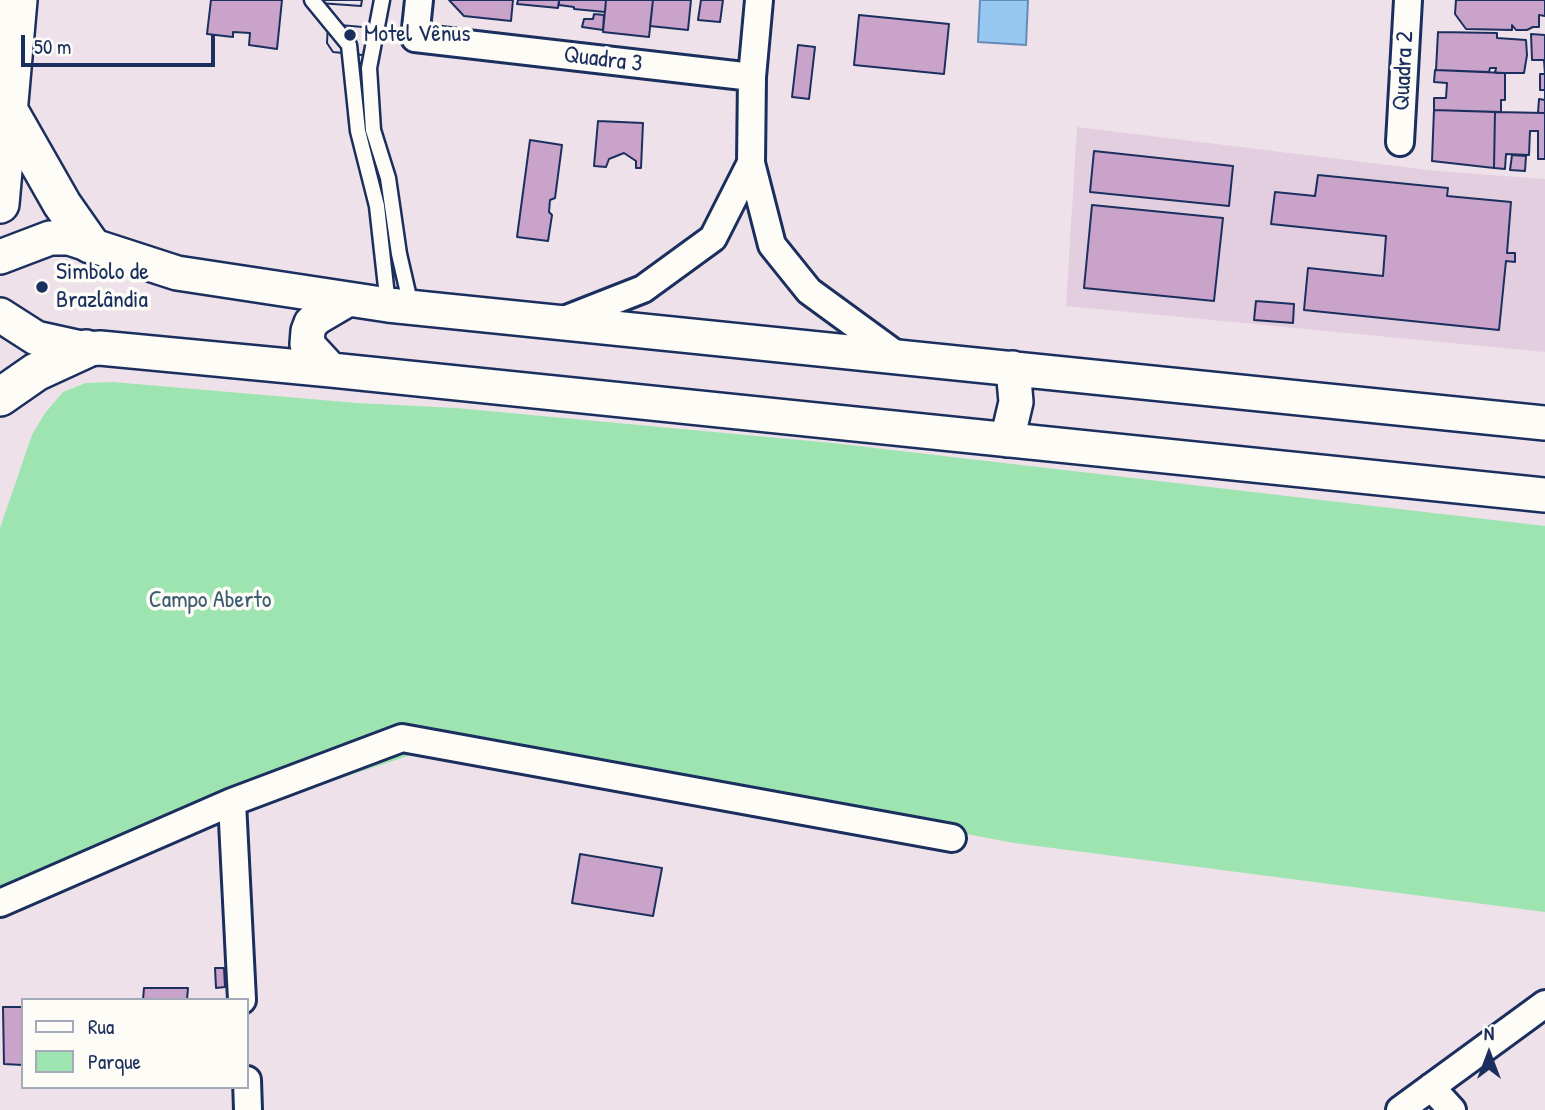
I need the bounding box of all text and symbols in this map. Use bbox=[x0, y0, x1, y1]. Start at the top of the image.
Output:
scale bar bbox=[24, 21, 219, 65]
place label: Motel Vênus bbox=[364, 21, 470, 49]
marker: Motel Vênus bbox=[342, 27, 358, 43]
street label: Quadra 2 bbox=[1388, 31, 1420, 111]
text: 50 m bbox=[34, 32, 71, 61]
street label: Quadra 3 bbox=[562, 41, 644, 79]
place label: Simbolo de Brazlândia bbox=[56, 259, 149, 315]
marker: Simbolo de Brazlândia bbox=[34, 279, 50, 295]
park label: Campo Aberto bbox=[149, 587, 271, 615]
legend bbox=[21, 998, 248, 1089]
text: Rua bbox=[88, 1012, 114, 1041]
north arrow bbox=[1454, 1019, 1524, 1089]
text: N bbox=[1484, 1020, 1494, 1046]
text: Parque bbox=[88, 1047, 141, 1076]

